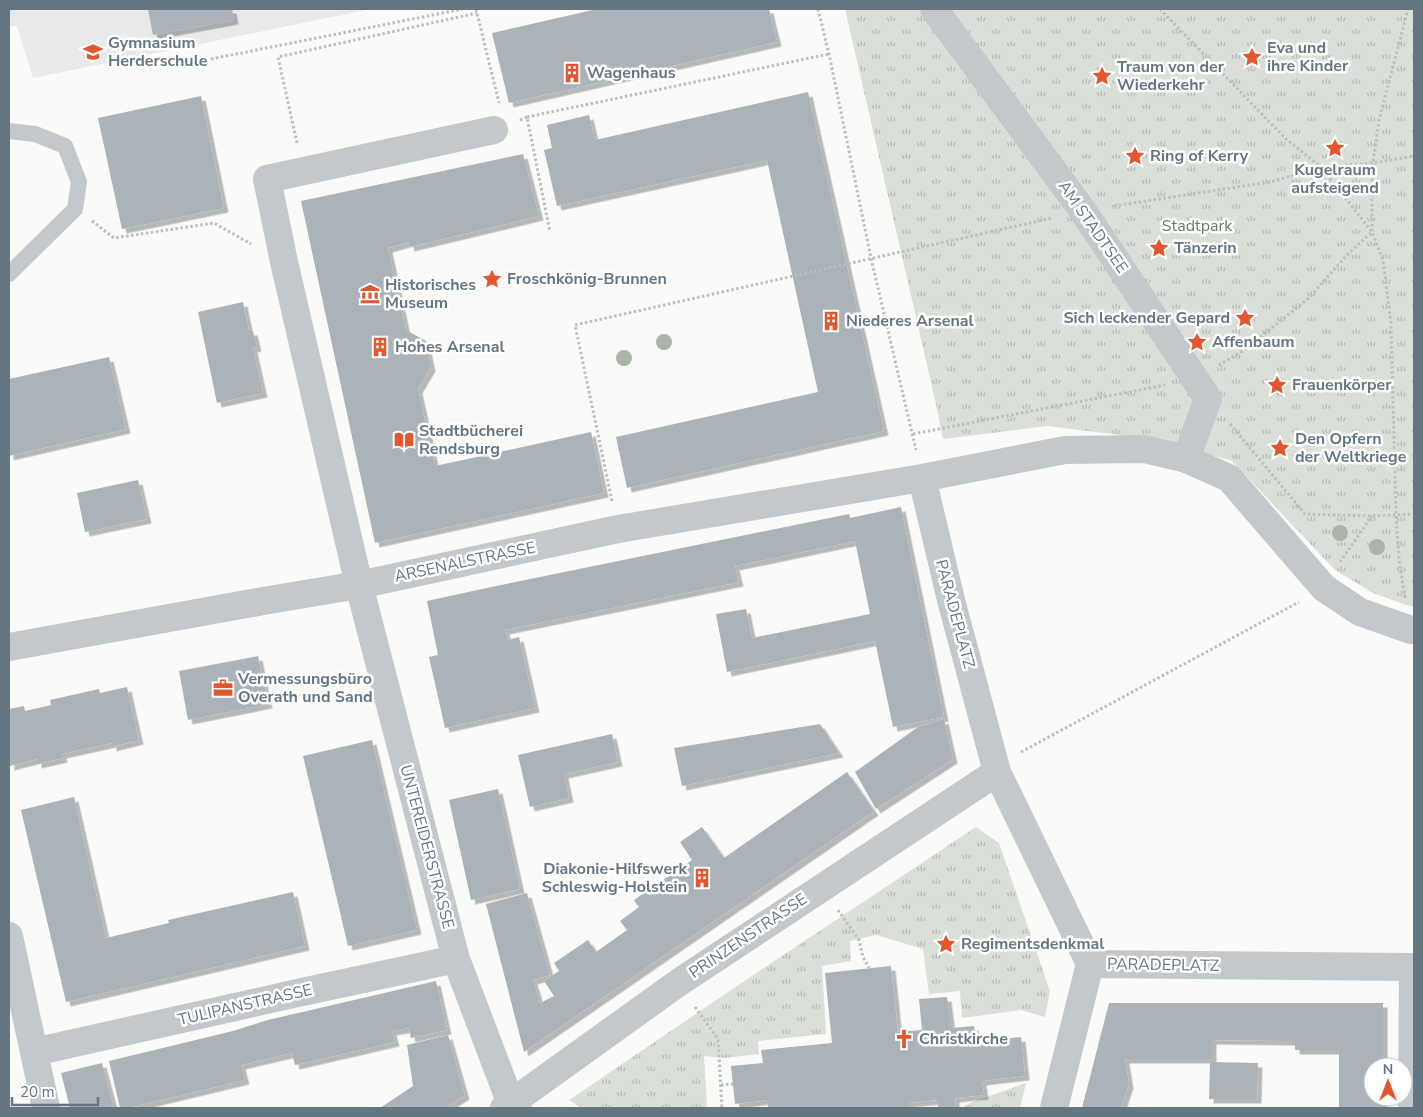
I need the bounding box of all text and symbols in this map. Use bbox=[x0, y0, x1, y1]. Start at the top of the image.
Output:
place label: Gymnasium Herderschule bbox=[108, 32, 208, 72]
place label: Eva und ihre Kinder bbox=[1267, 37, 1349, 77]
school or university icon: Gymnasium Herderschule bbox=[82, 41, 104, 63]
place icon: Eva und ihre Kinder bbox=[1241, 46, 1263, 68]
place label: Traum von der Wiederkehr bbox=[1117, 56, 1225, 96]
building icon: Wagenhaus bbox=[561, 62, 583, 84]
place label: Wagenhaus bbox=[587, 62, 676, 84]
place icon: Traum von der Wiederkehr bbox=[1091, 65, 1113, 87]
place icon: Kugelraum aufsteigend bbox=[1324, 137, 1346, 159]
place icon: Ring of Kerry bbox=[1124, 145, 1146, 167]
place label: Ring of Kerry bbox=[1150, 145, 1249, 167]
place label: Kugelraum aufsteigend bbox=[1291, 159, 1379, 199]
street label: AM STADTSEE bbox=[1053, 176, 1133, 278]
park label: Stadtpark bbox=[1162, 215, 1233, 237]
place icon: Tänzerin bbox=[1148, 237, 1170, 259]
place label: Tänzerin bbox=[1174, 237, 1237, 259]
place icon: Froschkönig-Brunnen bbox=[481, 268, 503, 290]
place label: Froschkönig-Brunnen bbox=[507, 268, 667, 290]
place label: Historisches Museum bbox=[385, 274, 476, 314]
museum icon: Historisches Museum bbox=[359, 283, 381, 305]
place label: Sich leckender Gepard bbox=[1063, 307, 1230, 329]
place icon: Sich leckender Gepard bbox=[1234, 307, 1256, 329]
building icon: Niederes Arsenal bbox=[820, 310, 842, 332]
place label: Niederes Arsenal bbox=[846, 310, 974, 332]
place icon: Affenbaum bbox=[1186, 331, 1208, 353]
place label: Affenbaum bbox=[1212, 331, 1295, 353]
building icon: Hohes Arsenal bbox=[369, 336, 391, 358]
place label: Hohes Arsenal bbox=[395, 336, 505, 358]
place icon: Frauenkörper bbox=[1266, 374, 1288, 396]
place label: Frauenkörper bbox=[1292, 374, 1392, 396]
place label: Stadtbücherei Rendsburg bbox=[419, 420, 523, 460]
place label: Den Opfern der Weltkriege bbox=[1295, 428, 1407, 468]
library icon: Stadtbücherei Rendsburg bbox=[393, 429, 415, 451]
place icon: Den Opfern der Weltkriege bbox=[1269, 437, 1291, 459]
street label: ARSENALSTRASSE bbox=[392, 536, 538, 588]
street label: PARADEPLATZ bbox=[930, 557, 980, 671]
place label: Vermessungsbüro Overath und Sand bbox=[237, 668, 373, 708]
office icon: Vermessungsbüro Overath und Sand bbox=[212, 677, 234, 699]
street label: UNTEREIDERSTRASSE bbox=[395, 763, 459, 931]
place label: Diakonie-Hilfswerk Schleswig-Holstein bbox=[542, 858, 687, 898]
building icon: Diakonie-Hilfswerk Schleswig-Holstein bbox=[691, 867, 713, 889]
street label: PRINZENSTRASSE bbox=[685, 888, 811, 984]
place icon: Regimentsdenkmal bbox=[935, 933, 957, 955]
place label: Regimentsdenkmal bbox=[961, 933, 1104, 955]
street label: PARADEPLATZ bbox=[1107, 953, 1220, 977]
street label: TULIPANSTRASSE bbox=[176, 979, 314, 1031]
church icon: Christkirche bbox=[893, 1028, 915, 1050]
place label: Christkirche bbox=[919, 1028, 1008, 1050]
north arrow bbox=[1363, 1057, 1413, 1107]
text: N bbox=[1383, 1060, 1393, 1079]
scale bar bbox=[12, 1074, 99, 1106]
text: 20 m bbox=[20, 1082, 55, 1102]

